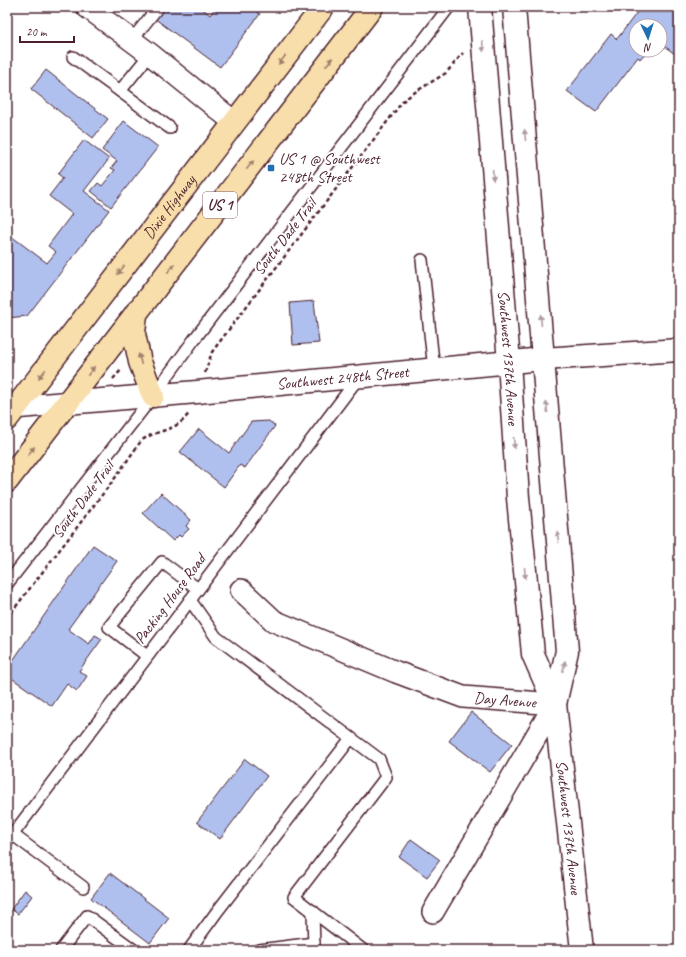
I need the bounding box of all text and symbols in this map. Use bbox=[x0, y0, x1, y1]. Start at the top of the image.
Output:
scale bar bbox=[20, 18, 74, 44]
north arrow bbox=[628, 18, 668, 58]
text: 20 m bbox=[26, 24, 48, 40]
one-way arrow bbox=[479, 40, 486, 52]
text: N bbox=[643, 41, 653, 55]
one-way arrow bbox=[278, 55, 286, 66]
one-way arrow bbox=[325, 57, 334, 68]
one-way arrow bbox=[522, 129, 528, 141]
place label: US 1 @ Southwest 248th Street bbox=[279, 149, 381, 187]
one-way arrow bbox=[246, 160, 254, 171]
marker: US 1 @ Southwest 248th Street bbox=[266, 163, 276, 173]
one-way arrow bbox=[490, 169, 497, 181]
street label: Dixie Highway bbox=[139, 170, 201, 243]
road number: US 1 bbox=[203, 192, 237, 218]
street label: South Dade Trail bbox=[249, 192, 323, 279]
one-way arrow bbox=[166, 263, 175, 274]
one-way arrow bbox=[117, 265, 125, 276]
street label: Southwest 137th Avenue bbox=[493, 290, 523, 428]
one-way arrow bbox=[537, 314, 544, 326]
one-way arrow bbox=[136, 353, 142, 365]
street label: Southwest 248th Street bbox=[276, 362, 411, 394]
one-way arrow bbox=[87, 366, 96, 377]
one-way arrow bbox=[38, 368, 46, 379]
one-way arrow bbox=[544, 401, 550, 413]
one-way arrow bbox=[511, 437, 518, 449]
one-way arrow bbox=[27, 445, 35, 456]
street label: South Dade Trail bbox=[48, 455, 120, 542]
one-way arrow bbox=[555, 531, 562, 543]
street label: Packing House Road bbox=[130, 548, 212, 648]
one-way arrow bbox=[522, 567, 528, 579]
one-way arrow bbox=[561, 660, 567, 672]
street label: Day Avenue bbox=[473, 688, 538, 713]
street label: Southwest 137th Avenue bbox=[551, 759, 586, 897]

